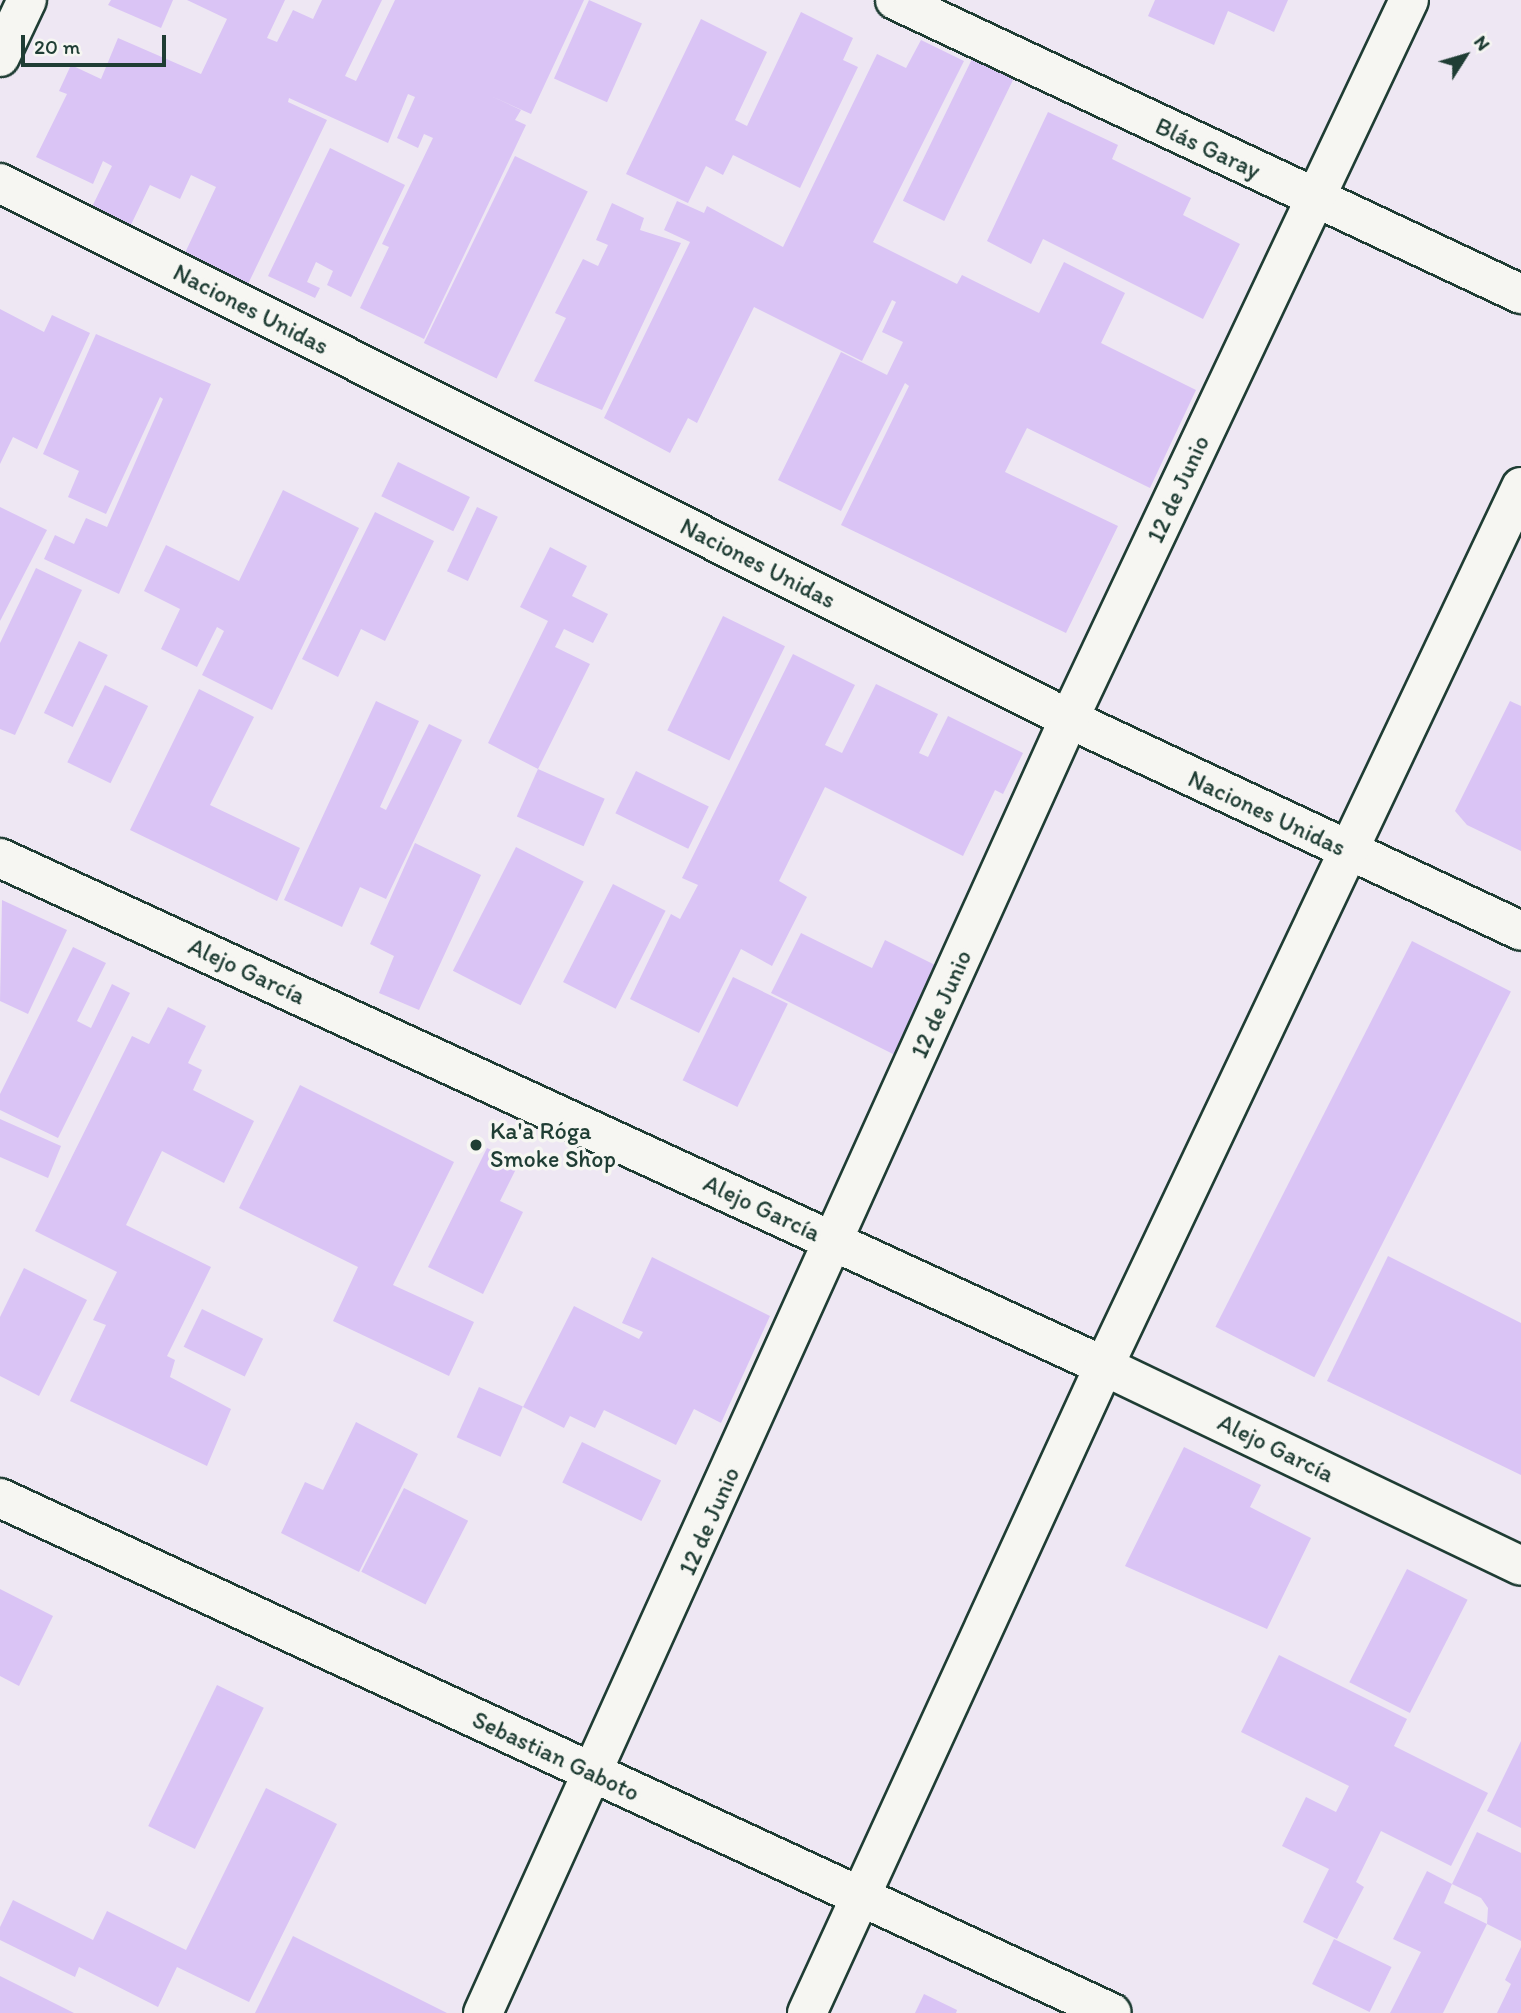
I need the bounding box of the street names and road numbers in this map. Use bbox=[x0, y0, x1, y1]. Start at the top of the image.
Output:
street label: Blás Garay bbox=[1151, 111, 1265, 185]
street label: Naciones Unidas bbox=[169, 258, 333, 360]
street label: 12 de Junio bbox=[1140, 430, 1216, 548]
street label: Naciones Unidas bbox=[676, 512, 840, 614]
street label: Naciones Unidas bbox=[1184, 764, 1350, 862]
street label: Alejo García bbox=[184, 932, 310, 1010]
street label: 12 de Junio bbox=[904, 945, 978, 1063]
street label: Alejo García bbox=[699, 1169, 825, 1247]
street label: Alejo García bbox=[1214, 1408, 1338, 1488]
street label: 12 de Junio bbox=[672, 1462, 746, 1580]
street label: Sebastian Gaboto bbox=[468, 1705, 644, 1807]

